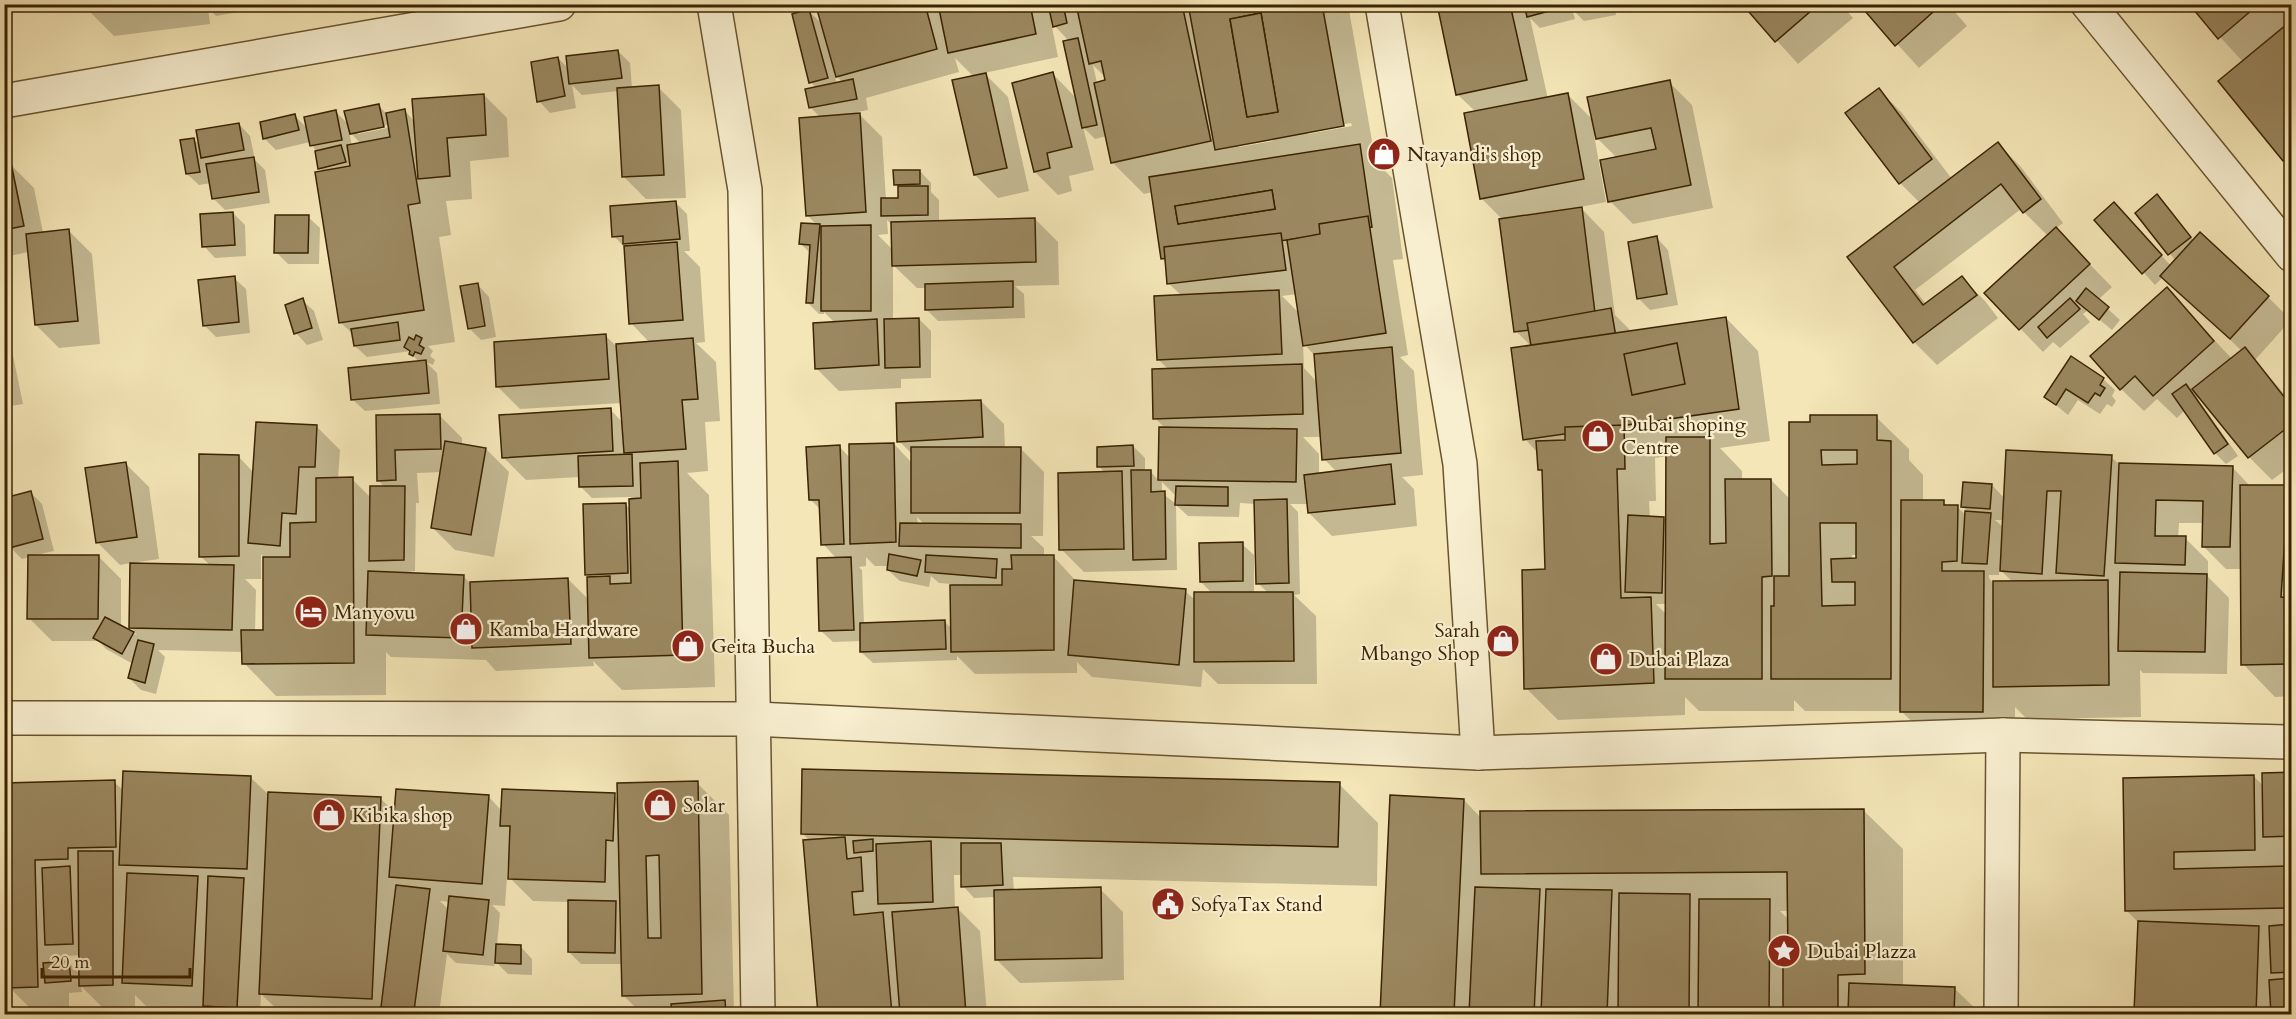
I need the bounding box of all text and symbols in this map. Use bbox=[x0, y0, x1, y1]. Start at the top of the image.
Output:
shop icon: Ntayandi's shop bbox=[1366, 136, 1402, 172]
place label: Ntayandi's shop bbox=[1407, 141, 1542, 168]
place label: Dubai shoping Centre bbox=[1621, 411, 1747, 461]
shop icon: Dubai shoping Centre bbox=[1580, 418, 1616, 454]
hotel icon: Manyovu bbox=[293, 594, 329, 630]
place label: Manyovu bbox=[334, 599, 415, 626]
shop icon: Kamba Hardware bbox=[448, 611, 484, 647]
place label: Kamba Hardware bbox=[489, 616, 639, 643]
place label: Sarah Mbango Shop bbox=[1361, 617, 1480, 667]
shop icon: Sarah Mbango Shop bbox=[1485, 623, 1521, 659]
shop icon: Geita Bucha bbox=[670, 628, 706, 664]
place label: Geita Bucha bbox=[711, 633, 816, 660]
shop icon: Dubai Plaza bbox=[1588, 641, 1624, 677]
place label: Dubai Plaza bbox=[1629, 646, 1730, 673]
shop icon: Solar bbox=[642, 787, 678, 823]
place label: Solar bbox=[683, 792, 726, 819]
shop icon: Kibika shop bbox=[311, 797, 347, 833]
place label: Kibika shop bbox=[352, 802, 453, 829]
public building icon: SofyaTax Stand bbox=[1150, 886, 1186, 922]
place label: SofyaTax Stand bbox=[1191, 891, 1323, 918]
place icon: Dubai Plazza bbox=[1766, 933, 1802, 969]
place label: Dubai Plazza bbox=[1807, 938, 1917, 965]
scale bar bbox=[42, 941, 190, 979]
text: 20 m bbox=[51, 950, 90, 975]

